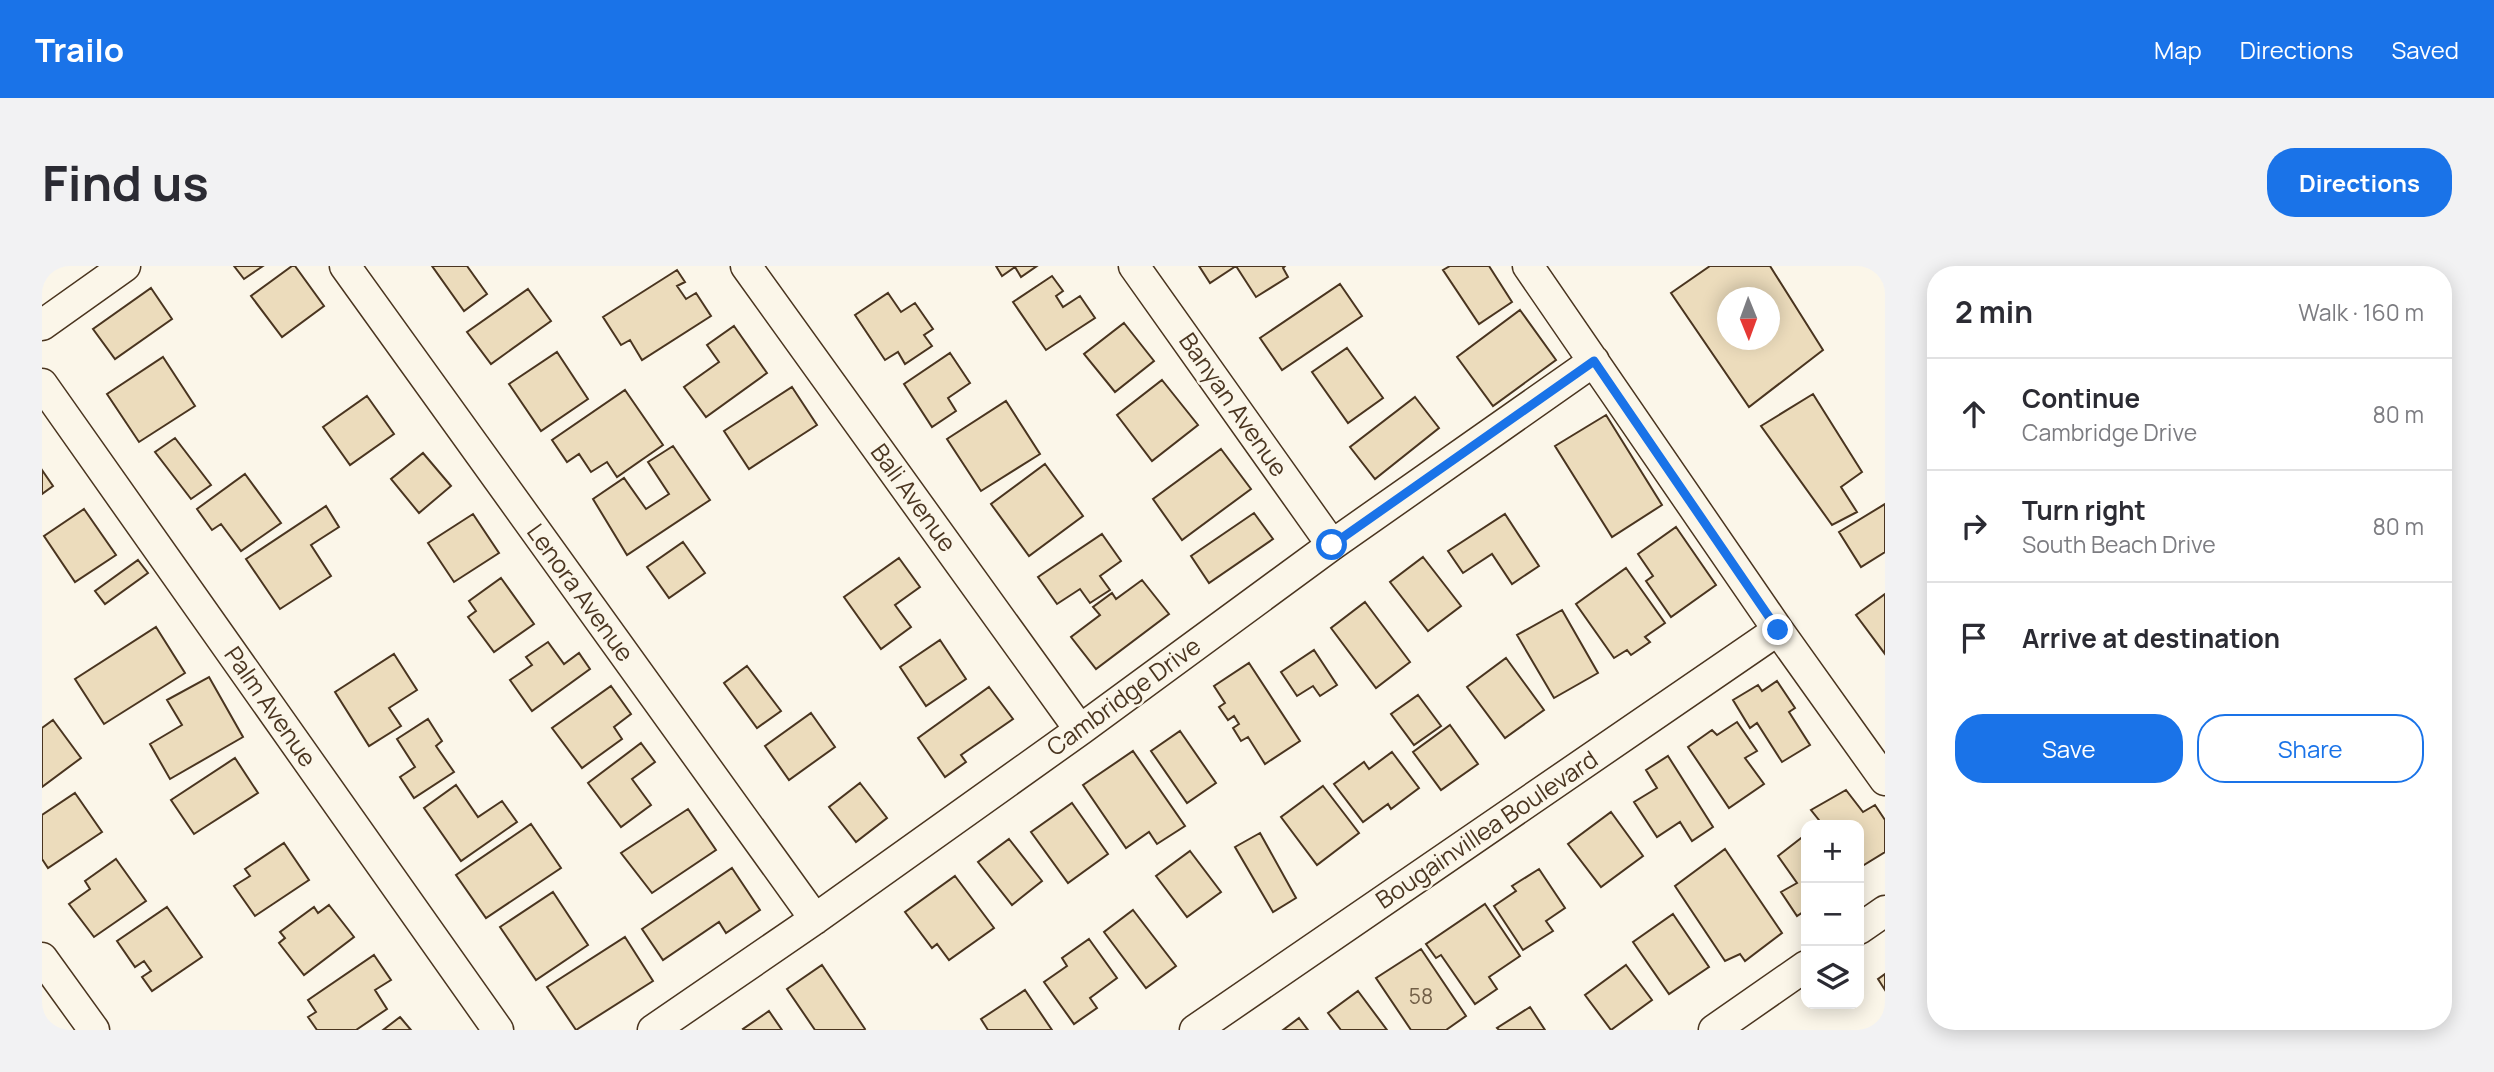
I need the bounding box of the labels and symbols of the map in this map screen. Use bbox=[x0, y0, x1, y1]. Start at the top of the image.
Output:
north arrow bbox=[1717, 287, 1780, 350]
street label: Banyan Avenue bbox=[1172, 326, 1296, 483]
street label: Bali Avenue bbox=[864, 436, 965, 558]
street label: Lenora Avenue bbox=[520, 517, 642, 668]
route start bbox=[1316, 529, 1347, 560]
route end bbox=[1762, 614, 1793, 645]
street label: Cambridge Drive bbox=[1040, 629, 1207, 763]
street label: Palm Avenue bbox=[218, 639, 325, 773]
street label: Bougainvillea Boulevard bbox=[1369, 742, 1604, 915]
house number: 58 bbox=[1409, 982, 1433, 1010]

